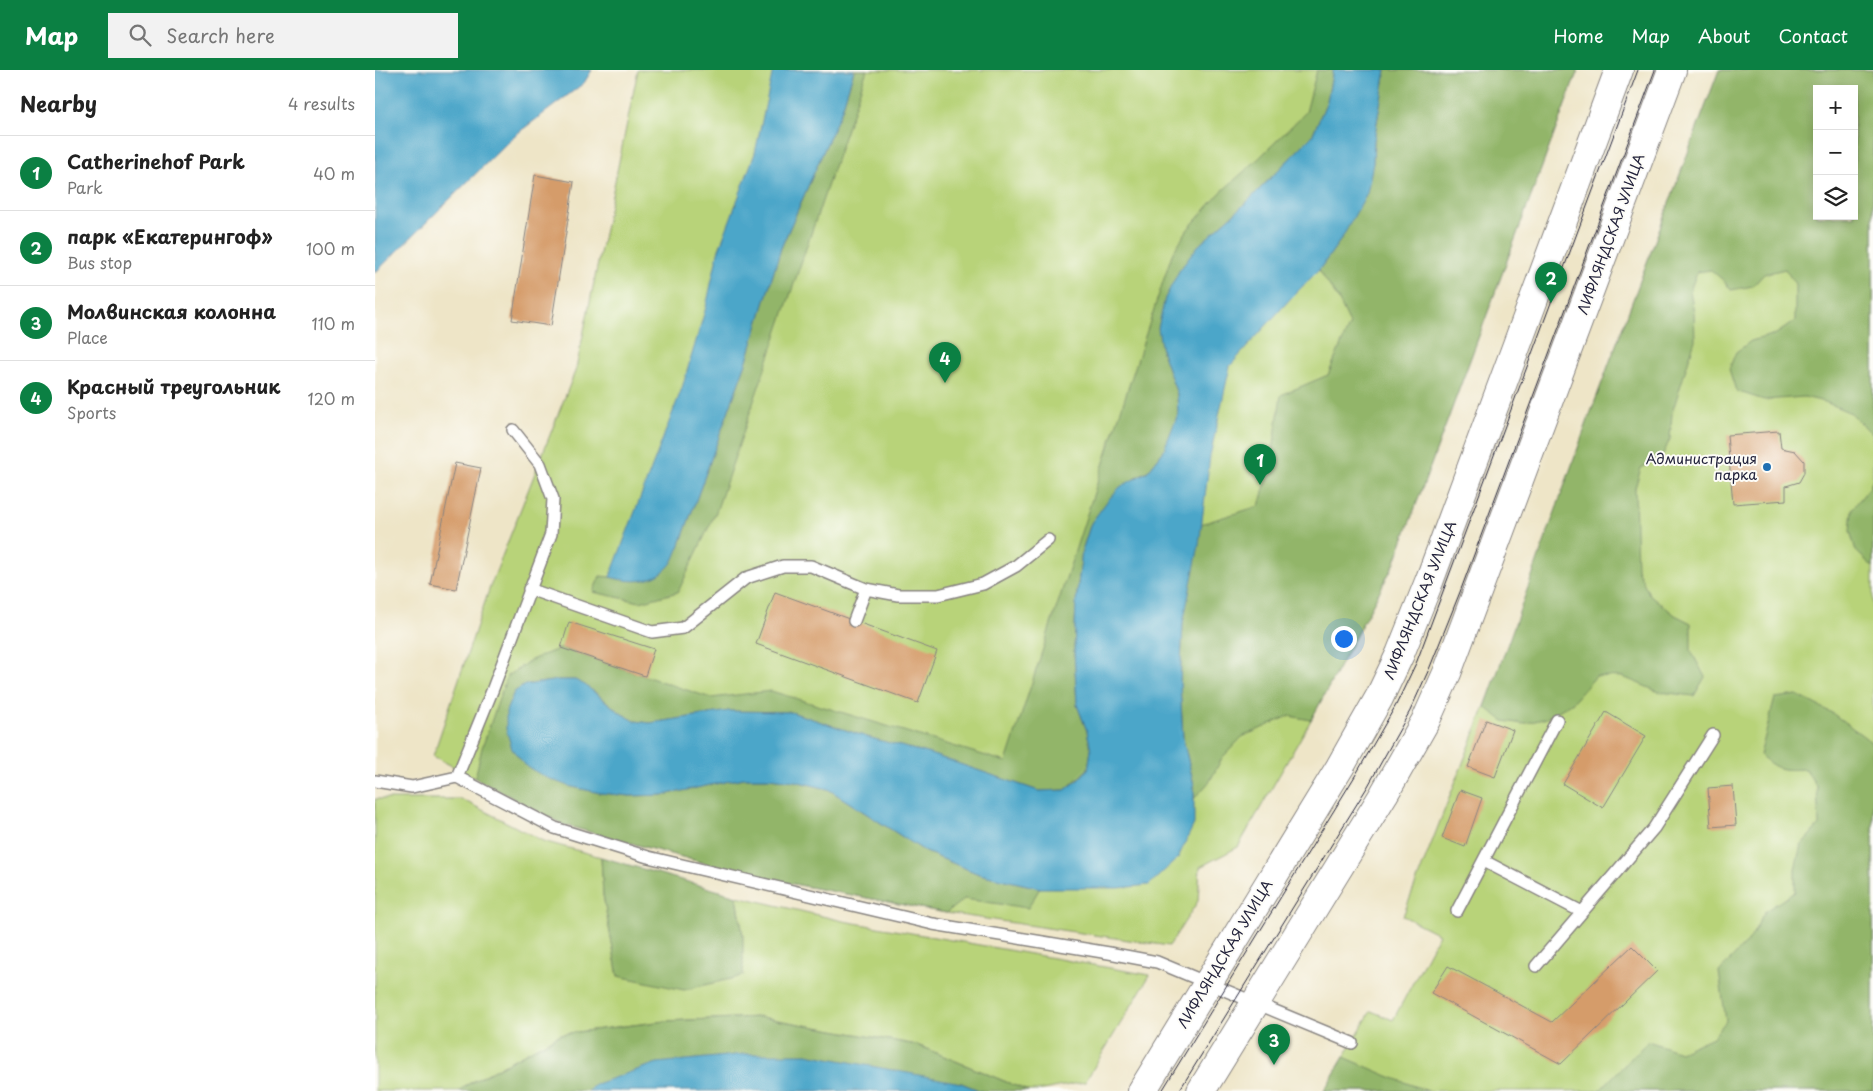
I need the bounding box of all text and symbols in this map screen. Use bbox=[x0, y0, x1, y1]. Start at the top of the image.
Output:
search box bbox=[108, 13, 458, 58]
text: Map bbox=[25, 17, 78, 53]
icon: search bbox=[126, 21, 154, 49]
text: Search here bbox=[166, 21, 275, 49]
text: Home bbox=[1553, 22, 1603, 49]
text: Map bbox=[1631, 22, 1670, 49]
text: About bbox=[1698, 22, 1750, 49]
text: Contact bbox=[1778, 22, 1848, 49]
map controls bbox=[1813, 85, 1858, 220]
button: + bbox=[1813, 85, 1858, 130]
text: Nearby bbox=[20, 87, 97, 119]
text: 4 results bbox=[288, 91, 355, 115]
button: − bbox=[1813, 130, 1858, 175]
text: Catherinehof Park bbox=[67, 147, 245, 175]
street label: ЛИФЛЯНДСКАЯ УЛИЦА bbox=[1572, 150, 1649, 317]
text: 1 bbox=[32, 161, 40, 185]
text: 40 m bbox=[313, 161, 355, 185]
text: Park bbox=[67, 175, 103, 199]
button: layers bbox=[1813, 175, 1858, 220]
text: парк «Екатерингоф» bbox=[67, 222, 273, 250]
text: 2 bbox=[30, 236, 42, 260]
text: 100 m bbox=[306, 236, 355, 260]
text: Bus stop bbox=[67, 250, 132, 274]
pin: 2 bbox=[1535, 262, 1567, 303]
text: Молвинская колонна bbox=[67, 297, 276, 325]
text: 3 bbox=[31, 311, 41, 335]
text: 110 m bbox=[312, 311, 355, 335]
text: Place bbox=[67, 325, 108, 349]
pin: 4 bbox=[929, 342, 961, 383]
text: Красный треугольник bbox=[67, 372, 280, 400]
text: 4 bbox=[31, 386, 41, 410]
text: 120 m bbox=[308, 386, 355, 410]
text: Sports bbox=[67, 400, 116, 424]
pin: 1 bbox=[1244, 444, 1276, 485]
place label: Администрация парка bbox=[1646, 448, 1757, 485]
marker: Администрация парка bbox=[1761, 461, 1773, 473]
street label: ЛИФЛЯНДСКАЯ УЛИЦА bbox=[1378, 517, 1461, 682]
your location bbox=[1331, 626, 1357, 652]
street label: ЛИФЛЯНДСКАЯ УЛИЦА bbox=[1172, 875, 1277, 1032]
pin: 3 bbox=[1258, 1024, 1290, 1065]

